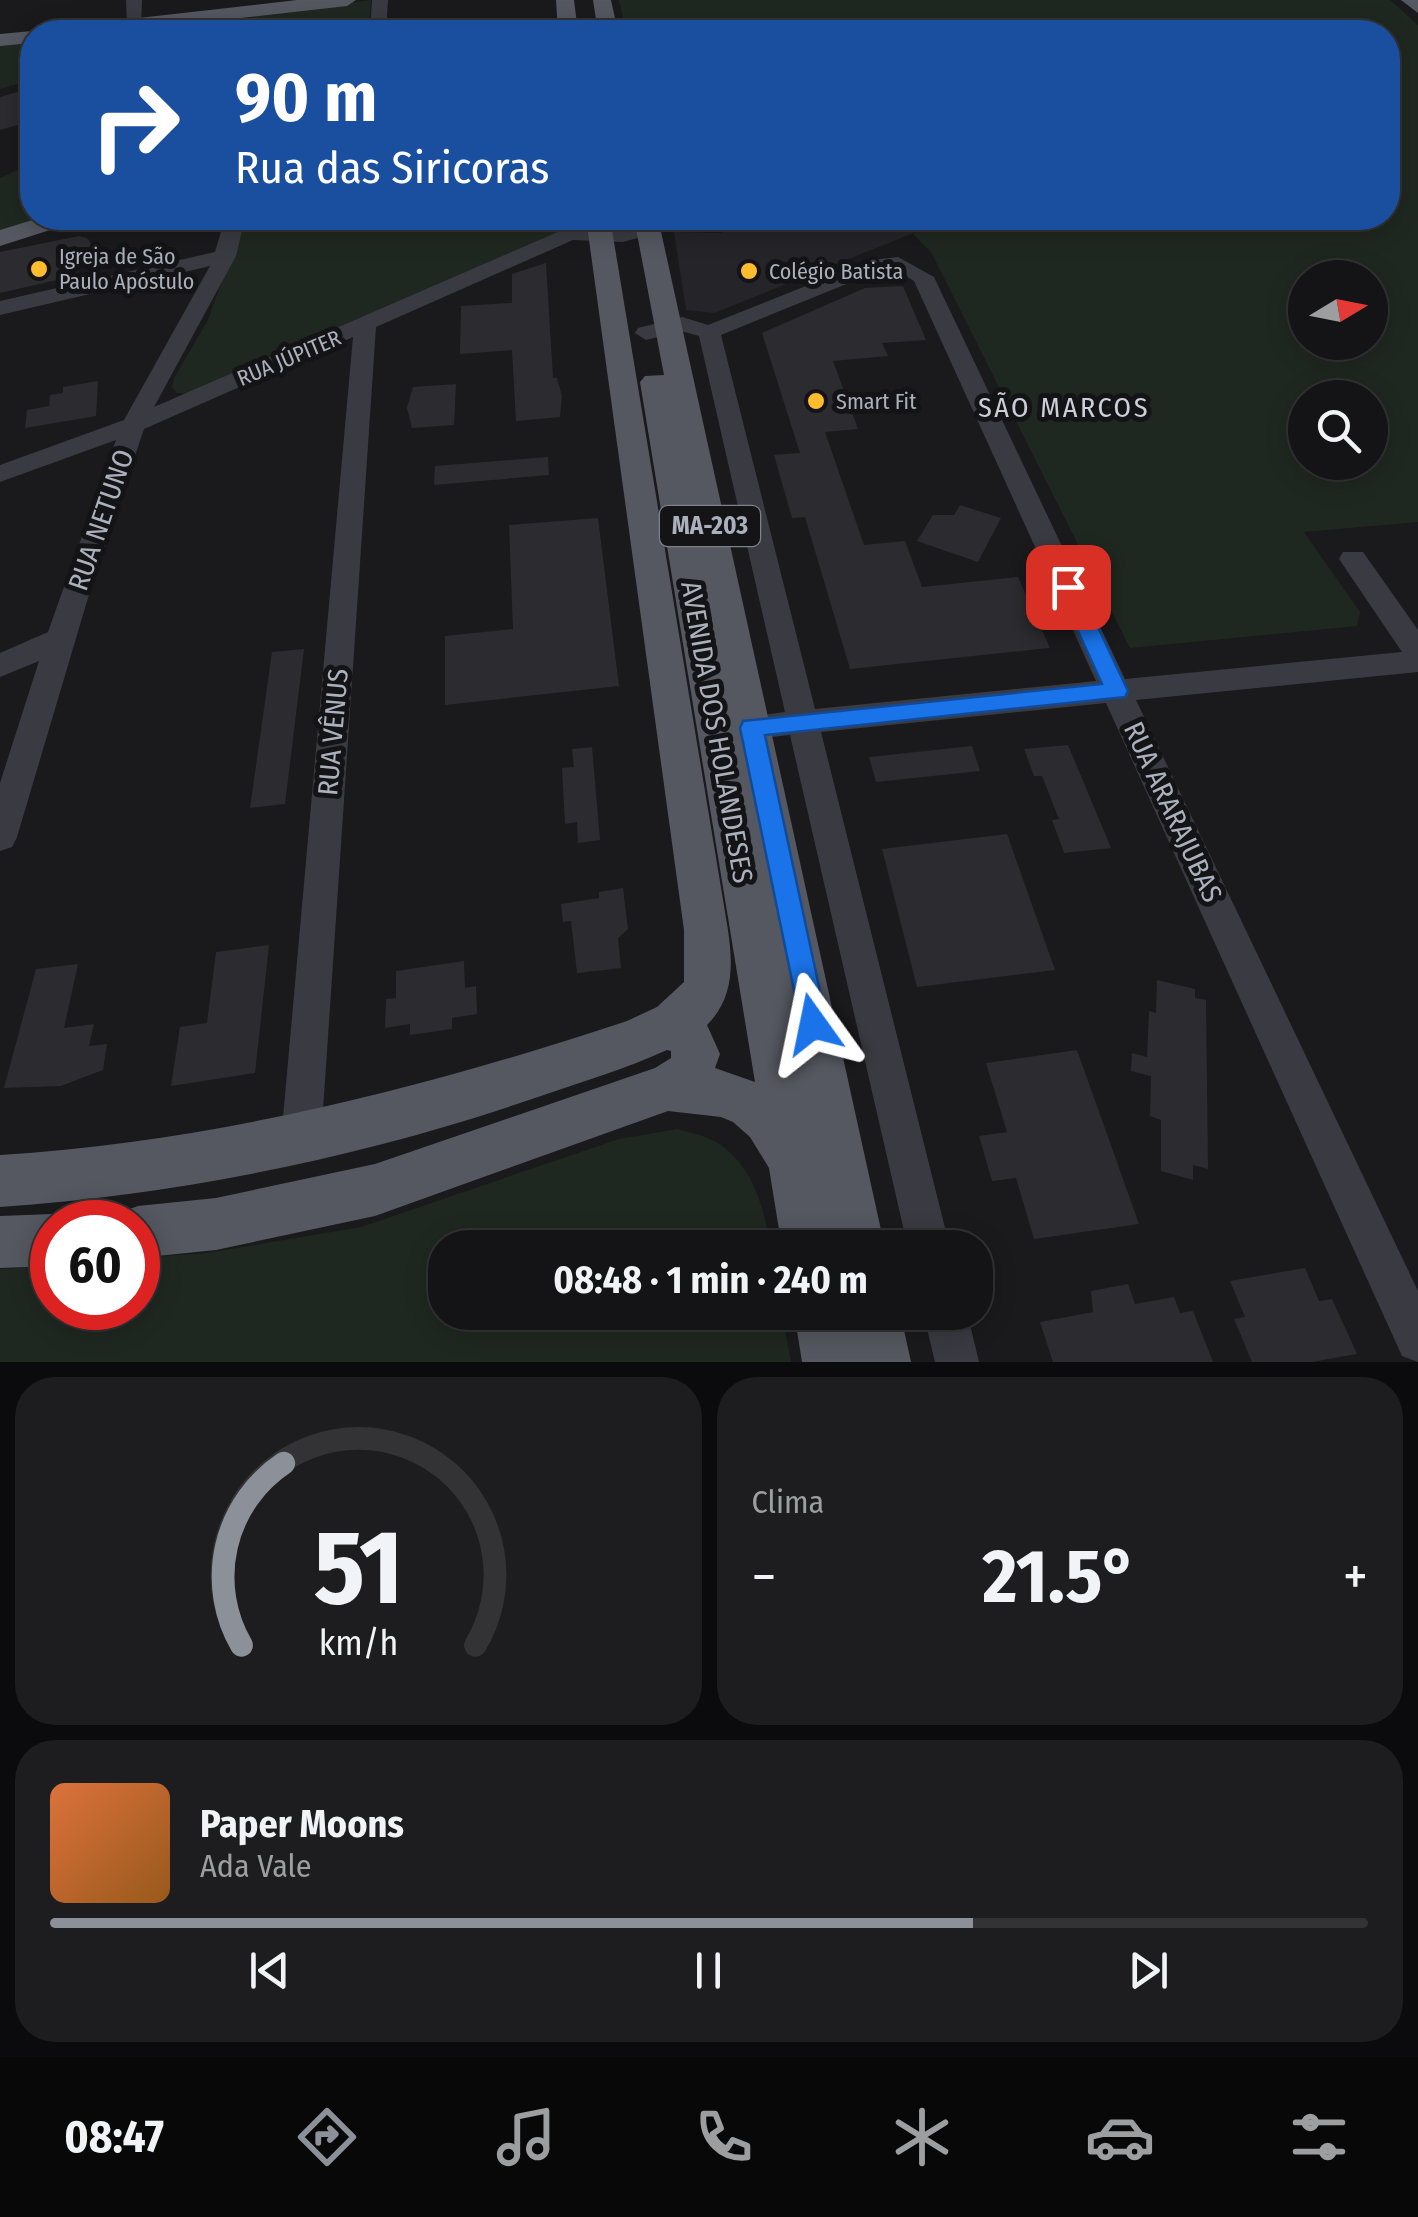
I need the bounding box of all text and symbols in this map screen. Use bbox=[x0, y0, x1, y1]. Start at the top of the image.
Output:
text: 90 m bbox=[235, 56, 377, 140]
icon: right bbox=[70, 60, 200, 190]
text: Rua das Siricoras bbox=[235, 141, 549, 195]
place label: Igreja de São Paulo Apóstulo bbox=[59, 243, 194, 295]
marker: Igreja de São Paulo Apóstulo bbox=[28, 258, 50, 280]
place label: Colégio Batista bbox=[769, 258, 903, 285]
marker: Colégio Batista bbox=[738, 260, 760, 282]
north arrow bbox=[1288, 260, 1388, 360]
map controls bbox=[1288, 260, 1388, 480]
street label: RUA JÚPITER bbox=[233, 324, 345, 392]
button: search bbox=[1288, 380, 1388, 480]
place label: Smart Fit bbox=[836, 388, 917, 415]
marker: Smart Fit bbox=[805, 390, 827, 412]
district label: SÃO MARCOS bbox=[978, 391, 1150, 424]
street label: RUA NETUNO bbox=[62, 445, 140, 595]
road number: MA-203 bbox=[660, 506, 760, 546]
pin bbox=[1026, 545, 1111, 630]
icon: arrive bbox=[1041, 560, 1096, 615]
street label: AVENIDA DOS HOLANDESES bbox=[674, 578, 760, 886]
street label: RUA VÊNUS bbox=[311, 667, 355, 797]
street label: RUA ARARAJUBAS bbox=[1117, 717, 1229, 907]
position arrow bbox=[761, 972, 865, 1076]
speed limit sign: 60 bbox=[30, 1200, 160, 1330]
text: 08:48 · 1 min · 240 m bbox=[553, 1257, 868, 1303]
text: Clima bbox=[752, 1483, 824, 1521]
text: 51 bbox=[314, 1506, 403, 1631]
text: 21.5° bbox=[983, 1532, 1137, 1622]
text: − bbox=[752, 1544, 776, 1610]
text: + bbox=[1343, 1544, 1368, 1610]
text: km/h bbox=[318, 1622, 398, 1664]
text: Paper Moons bbox=[200, 1801, 404, 1847]
text: Ada Vale bbox=[200, 1847, 312, 1885]
icon: previous bbox=[242, 1943, 297, 1998]
icon: pause bbox=[681, 1943, 736, 1998]
icon: next bbox=[1121, 1943, 1176, 1998]
icon: directions bbox=[292, 2102, 362, 2172]
icon: music bbox=[491, 2102, 561, 2172]
icon: phone bbox=[689, 2102, 759, 2172]
icon: climate bbox=[887, 2102, 957, 2172]
icon: car bbox=[1085, 2102, 1155, 2172]
icon: filters bbox=[1284, 2102, 1354, 2172]
text: 08:47 bbox=[64, 2110, 164, 2164]

